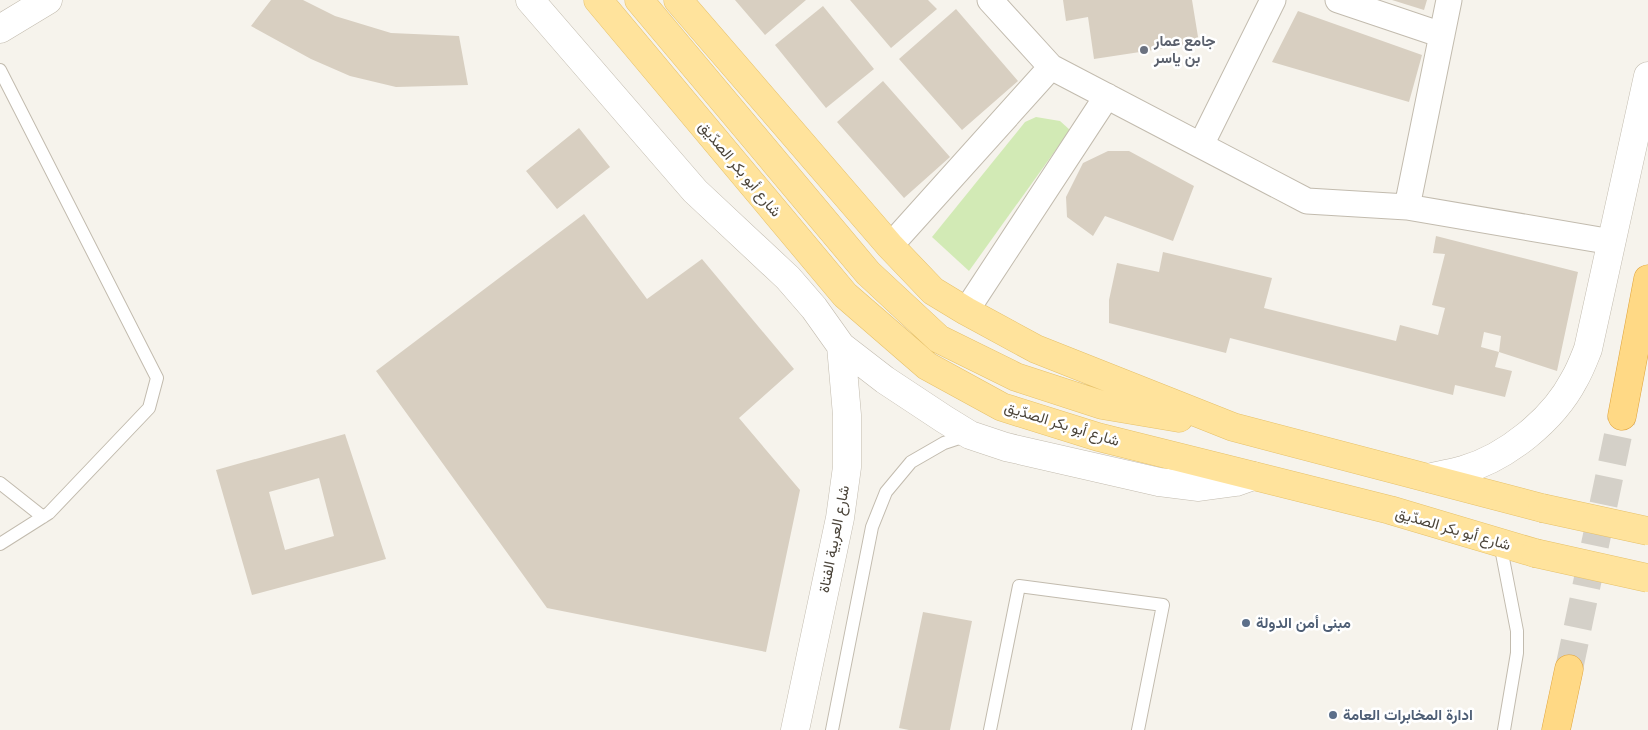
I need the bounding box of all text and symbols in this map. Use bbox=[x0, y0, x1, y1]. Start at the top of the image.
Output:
place label: جامع عمار بن ياسر bbox=[1153, 31, 1216, 67]
marker: جامع عمار بن ياسر bbox=[1138, 44, 1150, 56]
street label: شارع أبو بكر الصدّيق bbox=[693, 117, 786, 222]
street label: شارع أبو بكر الصدّيق bbox=[1002, 397, 1122, 452]
street label: شارع العربية الفتاة bbox=[814, 483, 855, 595]
street label: شارع أبو بكر الصدّيق bbox=[1393, 503, 1513, 556]
place label: مبنى أمن الدولة bbox=[1256, 613, 1351, 632]
marker: مبنى أمن الدولة bbox=[1240, 617, 1252, 629]
place label: ادارة المخابرات العامة bbox=[1343, 705, 1473, 724]
marker: ادارة المخابرات العامة bbox=[1327, 709, 1339, 721]

